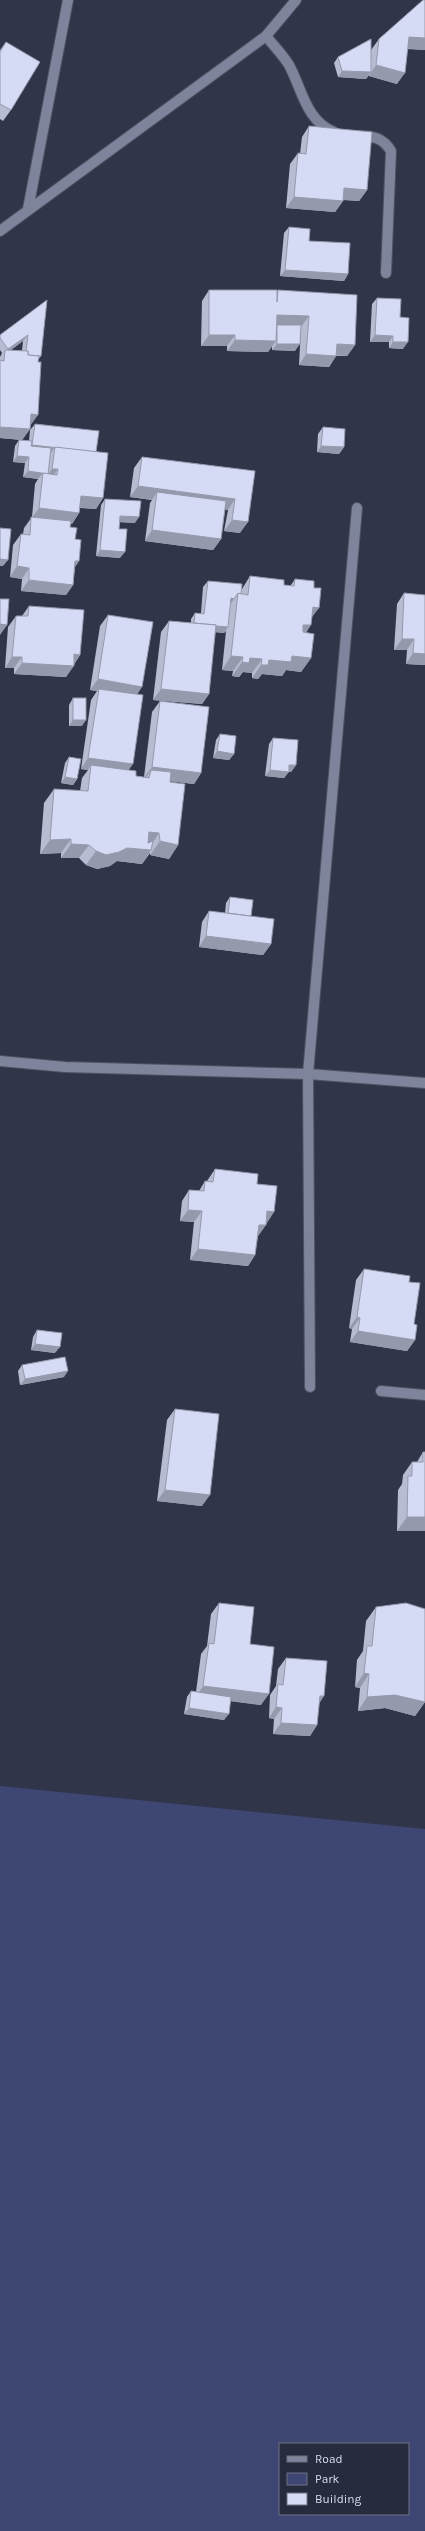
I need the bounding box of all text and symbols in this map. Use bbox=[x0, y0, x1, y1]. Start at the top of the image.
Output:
legend bbox=[279, 2443, 409, 2515]
text: Road bbox=[315, 2452, 343, 2466]
text: Park bbox=[315, 2472, 340, 2486]
text: Building bbox=[315, 2492, 362, 2506]

